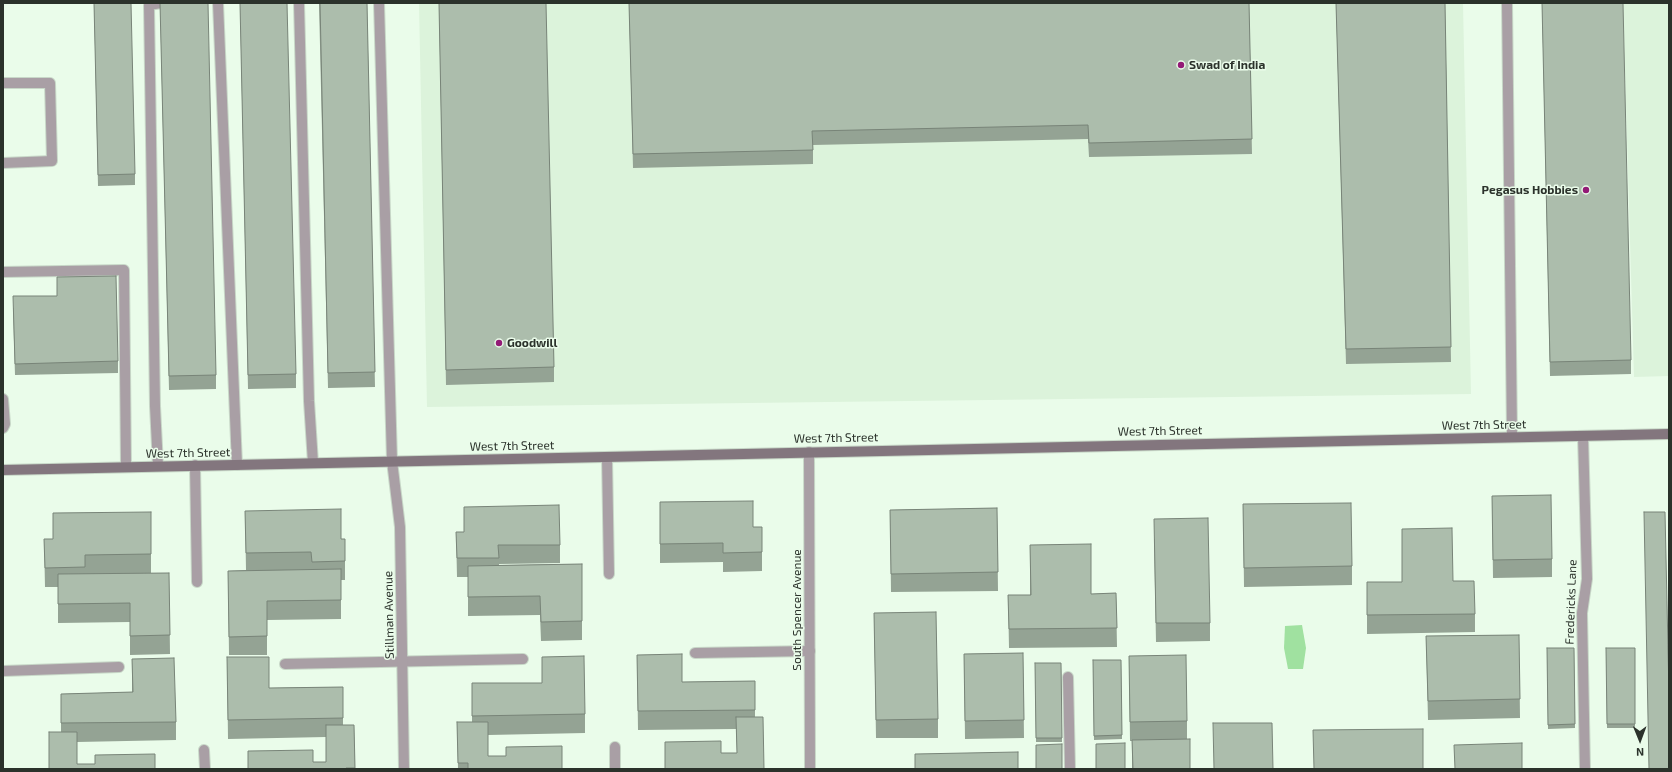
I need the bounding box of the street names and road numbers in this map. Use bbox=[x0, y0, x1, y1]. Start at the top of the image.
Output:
street label: West 7th Street bbox=[1442, 417, 1526, 433]
street label: West 7th Street bbox=[1118, 423, 1202, 439]
street label: West 7th Street bbox=[794, 430, 878, 446]
street label: West 7th Street bbox=[470, 438, 554, 454]
street label: West 7th Street bbox=[146, 445, 230, 461]
street label: South Spencer Avenue bbox=[790, 549, 804, 671]
street label: Fredericks Lane bbox=[1562, 559, 1580, 645]
street label: Stillman Avenue bbox=[381, 571, 397, 659]

